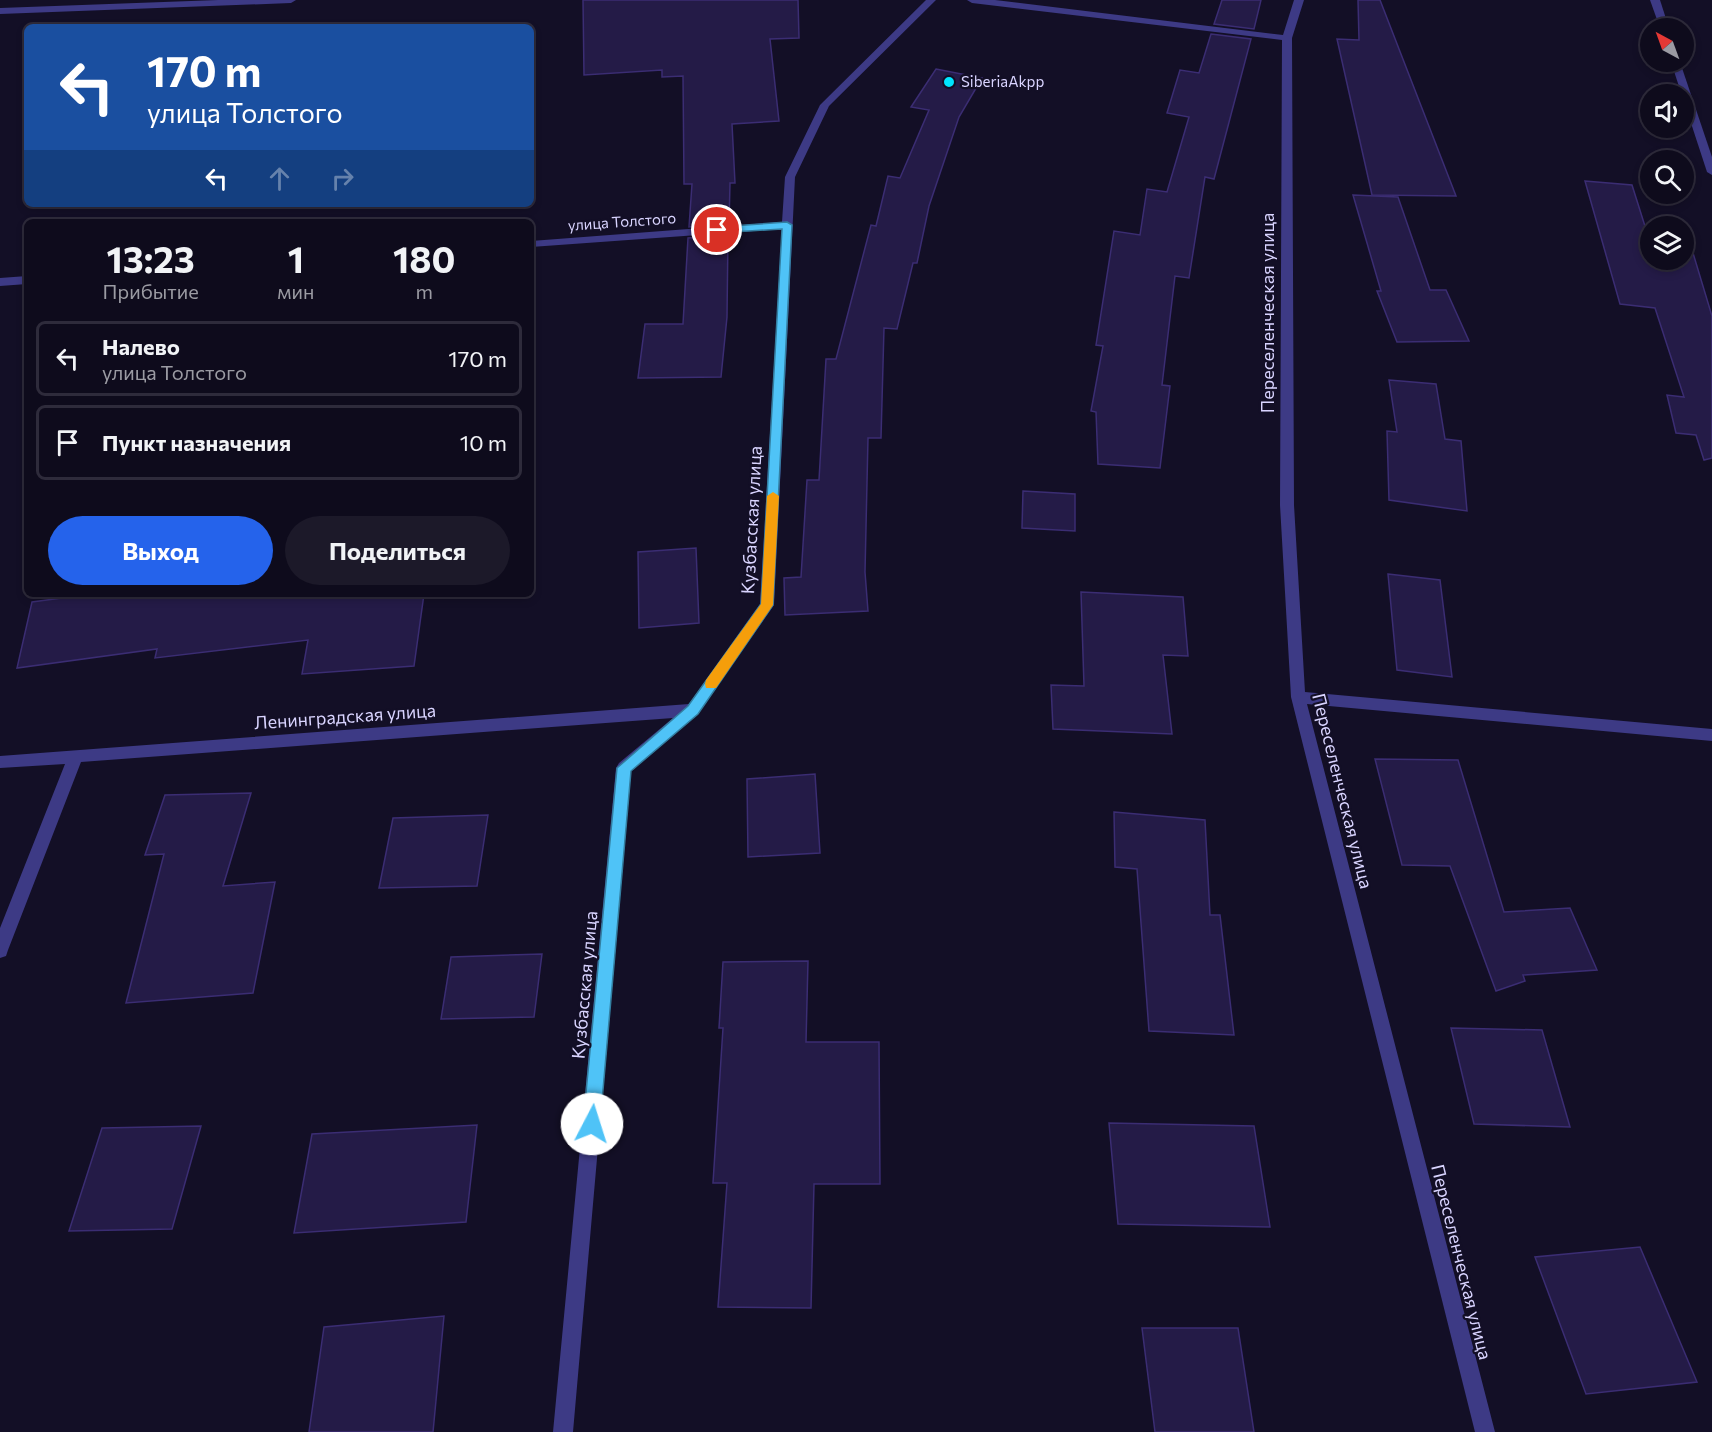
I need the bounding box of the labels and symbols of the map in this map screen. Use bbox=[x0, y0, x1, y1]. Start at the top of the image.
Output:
north arrow bbox=[1640, 18, 1694, 72]
place label: SiberiaAkpp bbox=[961, 72, 1044, 90]
marker: SiberiaAkpp bbox=[942, 75, 956, 89]
pin bbox=[691, 204, 742, 255]
street label: улица Толстого bbox=[567, 208, 677, 234]
street label: Переселенческая улица bbox=[1256, 213, 1278, 413]
street label: Кузбасская улица bbox=[736, 445, 766, 595]
street label: Переселенческая улица bbox=[1308, 691, 1378, 891]
street label: Ленинградская улица bbox=[253, 699, 437, 733]
street label: Кузбасская улица bbox=[567, 910, 601, 1060]
position arrow bbox=[560, 1092, 624, 1156]
street label: Переселенческая улица bbox=[1427, 1162, 1497, 1362]

